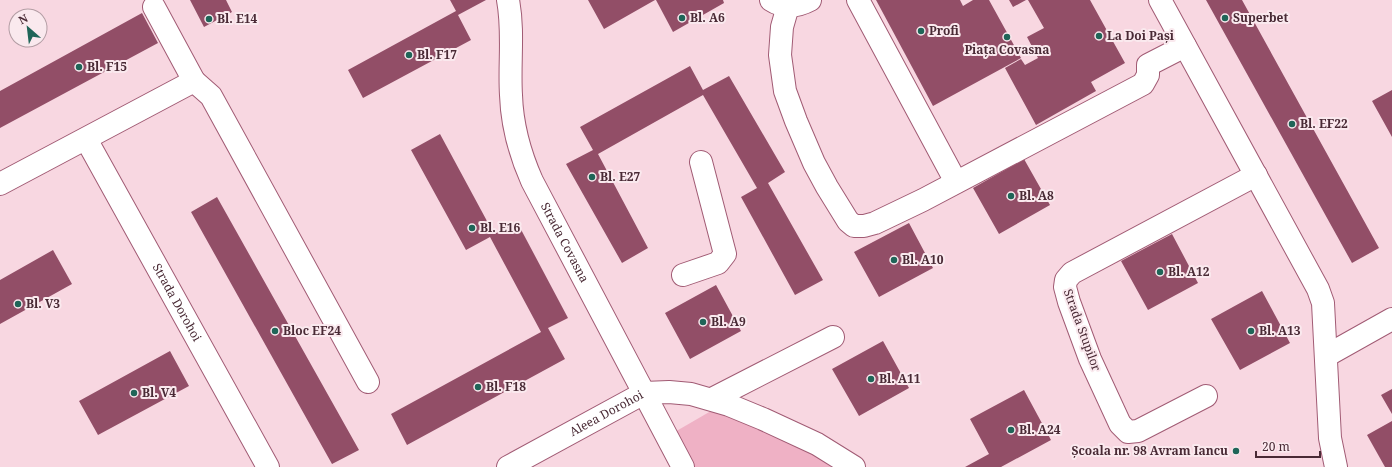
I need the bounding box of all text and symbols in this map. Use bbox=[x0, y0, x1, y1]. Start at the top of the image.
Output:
north arrow bbox=[8, 8, 48, 48]
place label: Bl. A6 bbox=[690, 9, 725, 26]
place label: Superbet bbox=[1233, 9, 1288, 26]
text: N bbox=[16, 10, 31, 27]
place label: Bl. E14 bbox=[217, 10, 258, 27]
marker: Bl. A6 bbox=[677, 13, 687, 23]
marker: Superbet bbox=[1220, 13, 1230, 23]
marker: Bl. E14 bbox=[204, 14, 214, 24]
place label: Profi bbox=[929, 22, 959, 39]
marker: Profi bbox=[916, 26, 926, 36]
place label: La Doi Pași bbox=[1107, 27, 1175, 44]
marker: La Doi Pași bbox=[1094, 31, 1104, 41]
marker: Piața Covasna bbox=[1002, 32, 1012, 42]
place label: Piața Covasna bbox=[964, 41, 1050, 58]
place label: Bl. F17 bbox=[417, 46, 457, 63]
marker: Bl. F17 bbox=[404, 50, 414, 60]
place label: Bl. F15 bbox=[87, 58, 127, 75]
marker: Bl. F15 bbox=[74, 62, 84, 72]
place label: Bl. EF22 bbox=[1300, 115, 1348, 132]
marker: Bl. EF22 bbox=[1287, 119, 1297, 129]
place label: Bl. E27 bbox=[600, 168, 641, 185]
marker: Bl. E27 bbox=[587, 172, 597, 182]
place label: Bl. A8 bbox=[1019, 187, 1054, 204]
marker: Bl. A8 bbox=[1006, 191, 1016, 201]
street label: Strada Covasna bbox=[537, 199, 593, 286]
place label: Bl. E16 bbox=[480, 219, 521, 236]
marker: Bl. E16 bbox=[467, 223, 477, 233]
place label: Bl. A10 bbox=[902, 251, 944, 268]
marker: Bl. A10 bbox=[889, 255, 899, 265]
street label: Strada Dorohoi bbox=[149, 260, 206, 345]
place label: Bl. A12 bbox=[1168, 263, 1210, 280]
marker: Bl. A12 bbox=[1155, 267, 1165, 277]
street label: Strada Stupilor bbox=[1060, 286, 1105, 373]
place label: Bl. V3 bbox=[26, 295, 60, 312]
marker: Bl. V3 bbox=[13, 299, 23, 309]
place label: Bl. A9 bbox=[711, 313, 746, 330]
marker: Bl. A9 bbox=[698, 317, 708, 327]
place label: Bloc EF24 bbox=[283, 322, 341, 339]
place label: Bl. A13 bbox=[1259, 322, 1301, 339]
marker: Bloc EF24 bbox=[270, 326, 280, 336]
marker: Bl. A13 bbox=[1246, 326, 1256, 336]
place label: Bl. A11 bbox=[879, 370, 921, 387]
marker: Bl. A11 bbox=[866, 374, 876, 384]
place label: Bl. F18 bbox=[486, 378, 526, 395]
marker: Bl. F18 bbox=[473, 382, 483, 392]
place label: Bl. V4 bbox=[142, 384, 176, 401]
street label: Aleea Dorohoi bbox=[566, 386, 646, 440]
marker: Bl. V4 bbox=[129, 388, 139, 398]
place label: Bl. A24 bbox=[1019, 421, 1061, 438]
marker: Bl. A24 bbox=[1006, 425, 1016, 435]
scale bar bbox=[1256, 433, 1320, 459]
text: 20 m bbox=[1262, 438, 1290, 455]
place label: Școala nr. 98 Avram Iancu bbox=[1072, 442, 1228, 459]
marker: Școala nr. 98 Avram Iancu bbox=[1231, 446, 1241, 456]

